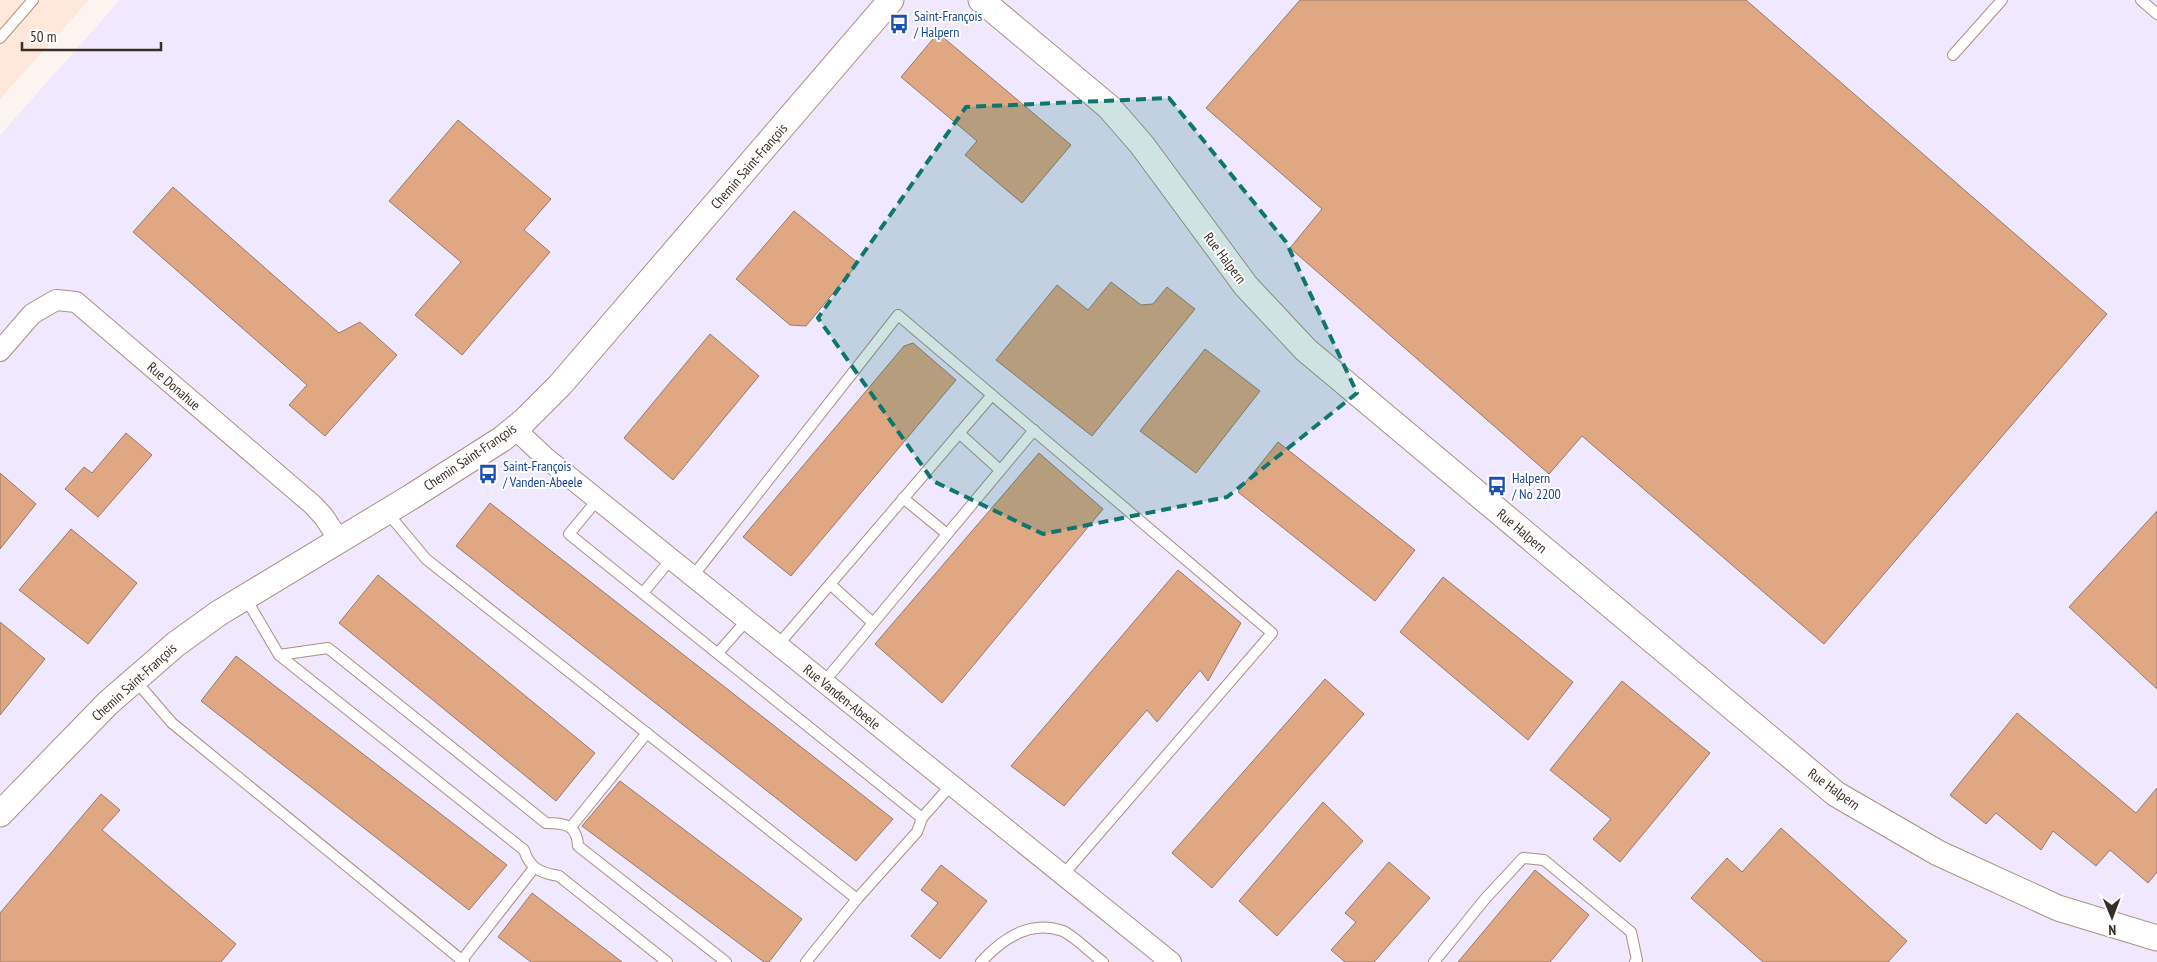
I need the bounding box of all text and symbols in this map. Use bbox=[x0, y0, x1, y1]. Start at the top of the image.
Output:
place label: Saint-François / Halpern bbox=[913, 7, 983, 41]
bus stop icon: Saint-François / Halpern bbox=[888, 13, 910, 35]
scale bar bbox=[22, 20, 161, 52]
text: 50 m bbox=[30, 27, 56, 46]
street label: Chemin Saint-François bbox=[707, 119, 791, 213]
street label: Rue Halpern bbox=[1200, 229, 1250, 287]
street label: Rue Donahue bbox=[144, 358, 204, 414]
street label: Chemin Saint-François bbox=[420, 419, 520, 495]
place label: Saint-François / Vanden-Abeele bbox=[502, 457, 583, 491]
bus stop icon: Saint-François / Vanden-Abeele bbox=[477, 463, 499, 485]
place label: Halpern / No 2200 bbox=[1511, 469, 1561, 503]
bus stop icon: Halpern / No 2200 bbox=[1486, 475, 1508, 497]
street label: Rue Halpern bbox=[1493, 505, 1551, 557]
street label: Chemin Saint-François bbox=[88, 639, 180, 725]
street label: Rue Vanden-Abeele bbox=[800, 660, 884, 734]
street label: Rue Halpern bbox=[1805, 764, 1863, 814]
north arrow bbox=[2087, 892, 2137, 942]
text: N bbox=[2108, 921, 2116, 939]

